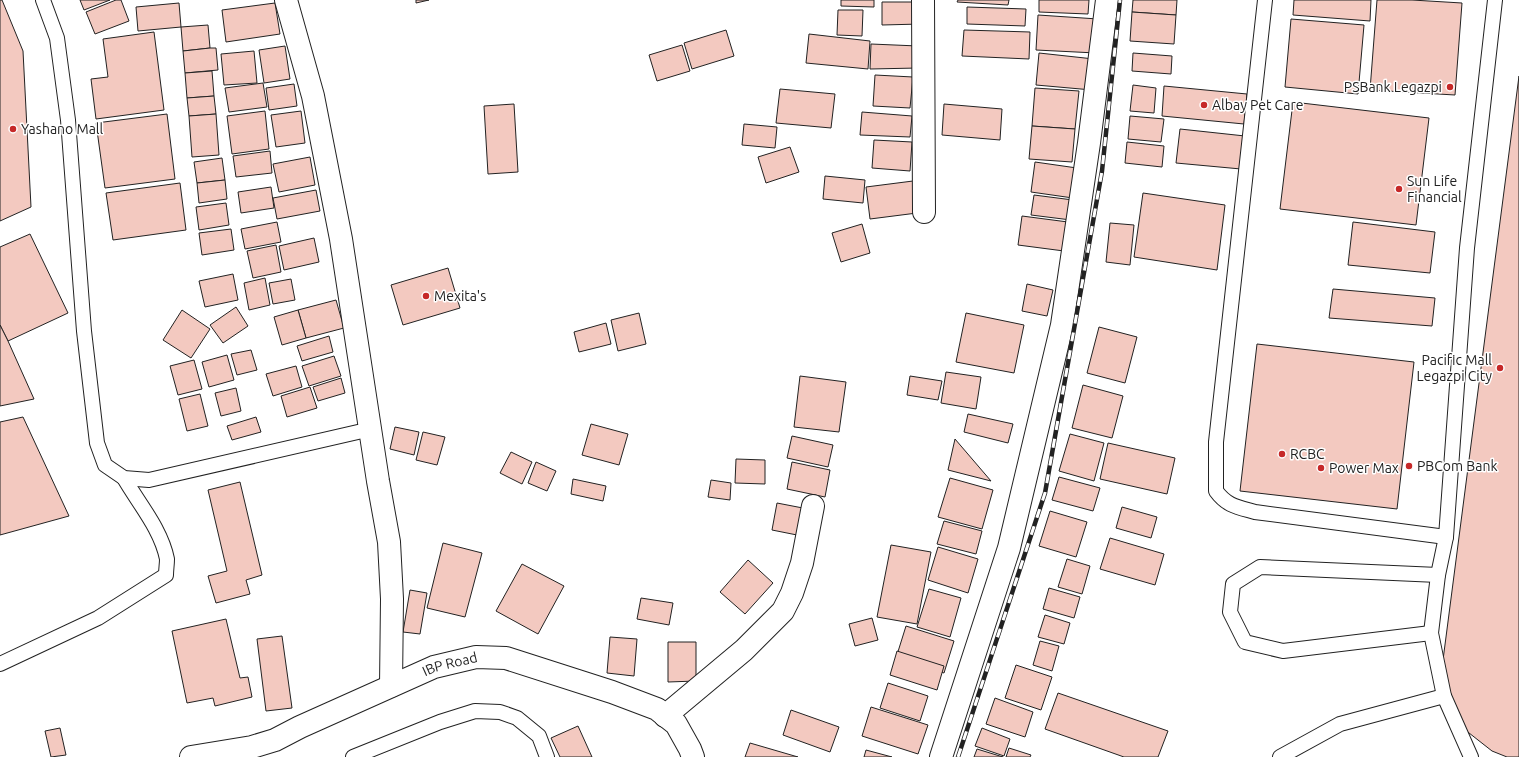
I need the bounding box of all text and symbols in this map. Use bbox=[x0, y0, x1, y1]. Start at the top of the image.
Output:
place label: PSBank Legazpi bbox=[1344, 79, 1442, 95]
marker: PSBank Legazpi bbox=[1445, 82, 1455, 92]
place label: Albay Pet Care bbox=[1212, 97, 1303, 113]
marker: Albay Pet Care bbox=[1199, 100, 1209, 110]
place label: Yashano Mall bbox=[21, 121, 103, 137]
marker: Yashano Mall bbox=[8, 124, 18, 134]
place label: Sun Life Financial bbox=[1407, 173, 1462, 205]
marker: Sun Life Financial bbox=[1394, 184, 1404, 194]
place label: Mexita's bbox=[434, 288, 486, 304]
marker: Mexita's bbox=[421, 291, 431, 301]
place label: Pacific Mall Legazpi City bbox=[1416, 352, 1492, 384]
marker: Pacific Mall Legazpi City bbox=[1495, 363, 1505, 373]
place label: RCBC bbox=[1290, 446, 1325, 462]
marker: RCBC bbox=[1277, 449, 1287, 459]
place label: PBCom Bank bbox=[1417, 458, 1497, 474]
place label: Power Max bbox=[1329, 460, 1399, 476]
marker: PBCom Bank bbox=[1404, 461, 1414, 471]
marker: Power Max bbox=[1316, 463, 1326, 473]
street label: IBP Road bbox=[420, 649, 479, 679]

